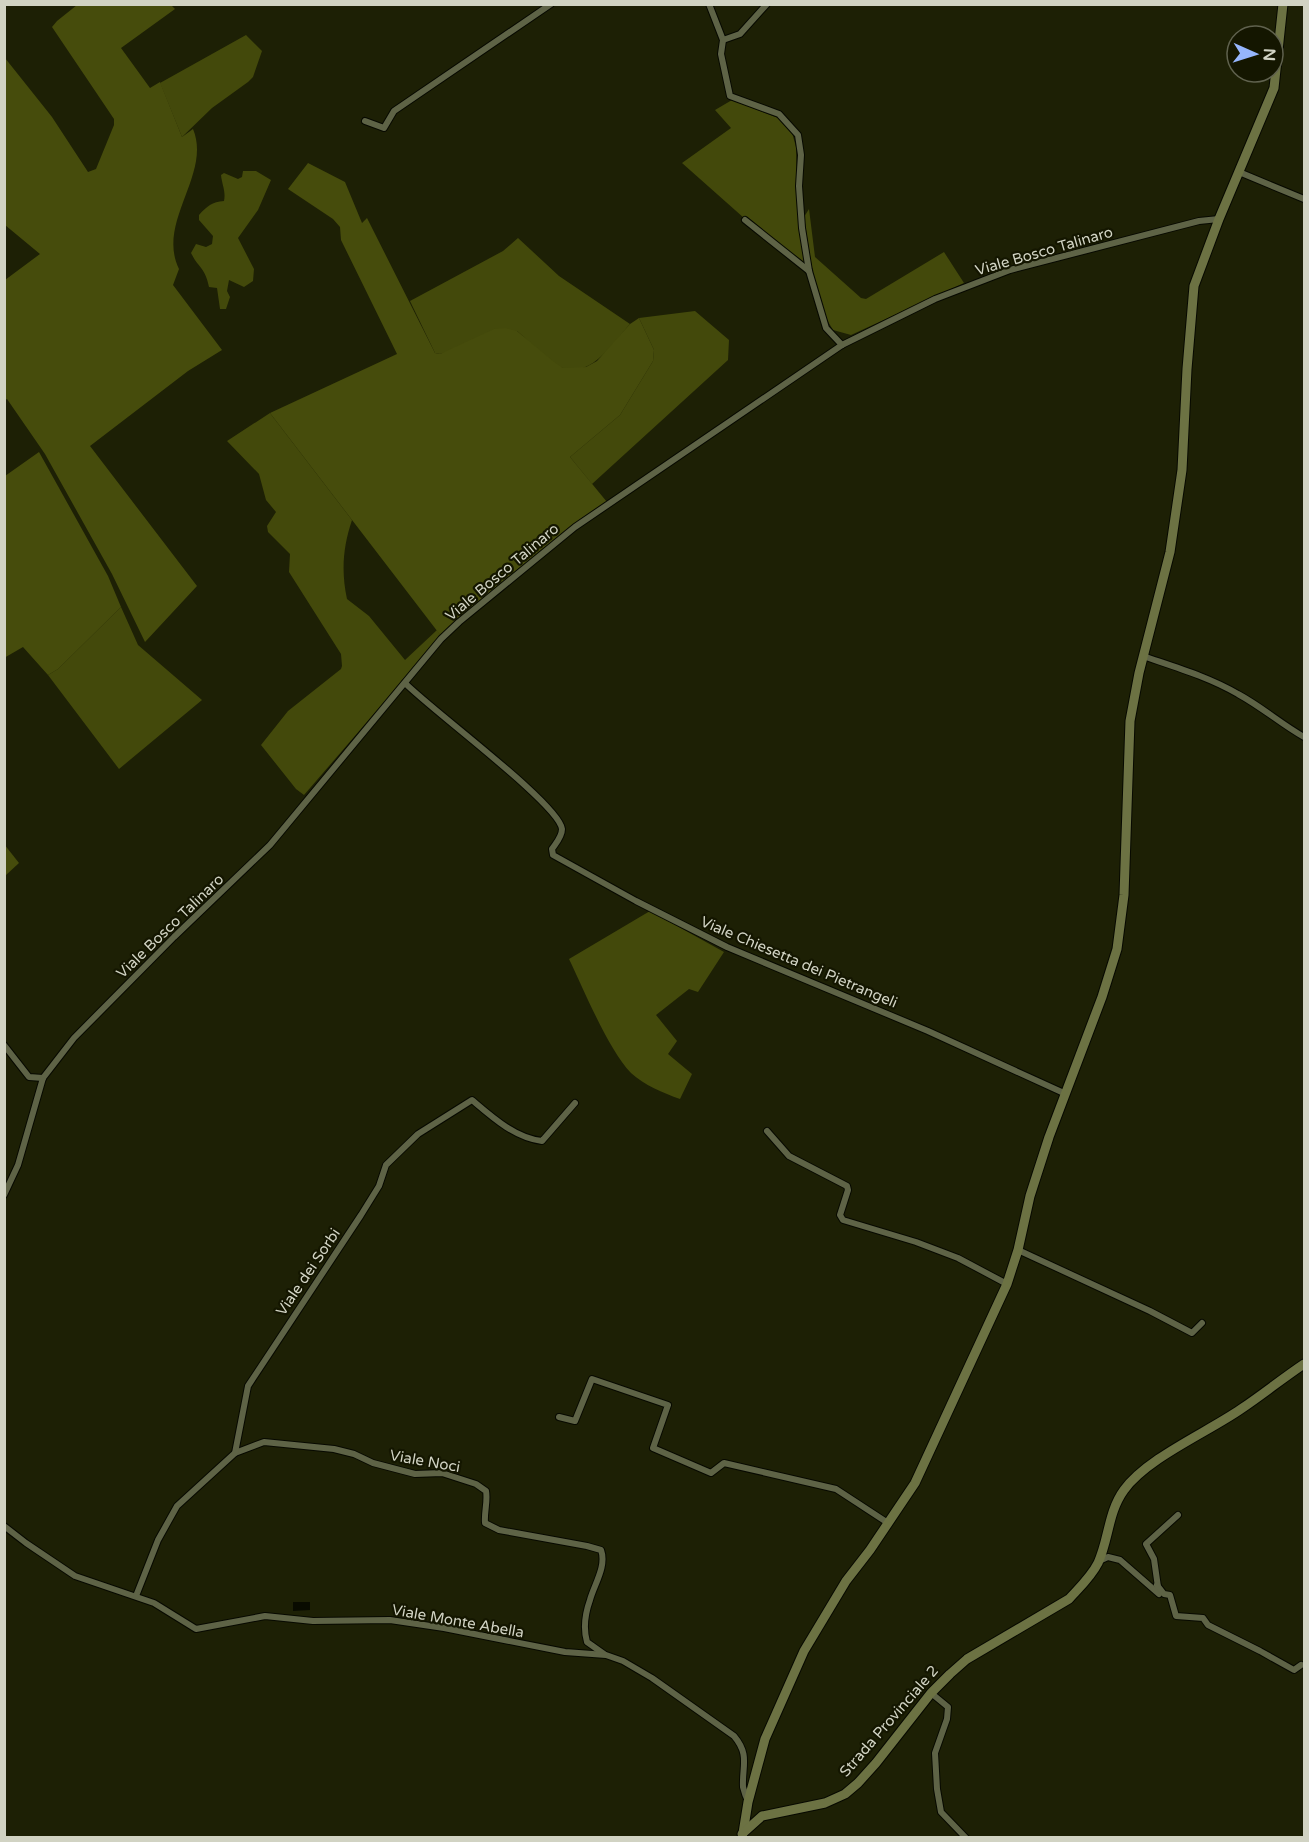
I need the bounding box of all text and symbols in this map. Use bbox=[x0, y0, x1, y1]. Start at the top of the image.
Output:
north arrow bbox=[1225, 24, 1285, 84]
text: N bbox=[1259, 48, 1279, 62]
street label: Viale Bosco Talinaro bbox=[973, 223, 1115, 279]
street label: Viale Bosco Talinaro bbox=[442, 519, 562, 625]
street label: Viale Bosco Talinaro bbox=[113, 870, 227, 982]
street label: Viale Chiesetta dei Pietrangeli bbox=[698, 912, 900, 1012]
street label: Viale dei Sorbi bbox=[272, 1225, 344, 1319]
street label: Viale Noci bbox=[388, 1446, 462, 1476]
street label: Viale Monte Abella bbox=[391, 1601, 525, 1641]
street label: Strada Provinciale 2 bbox=[836, 1662, 942, 1780]

